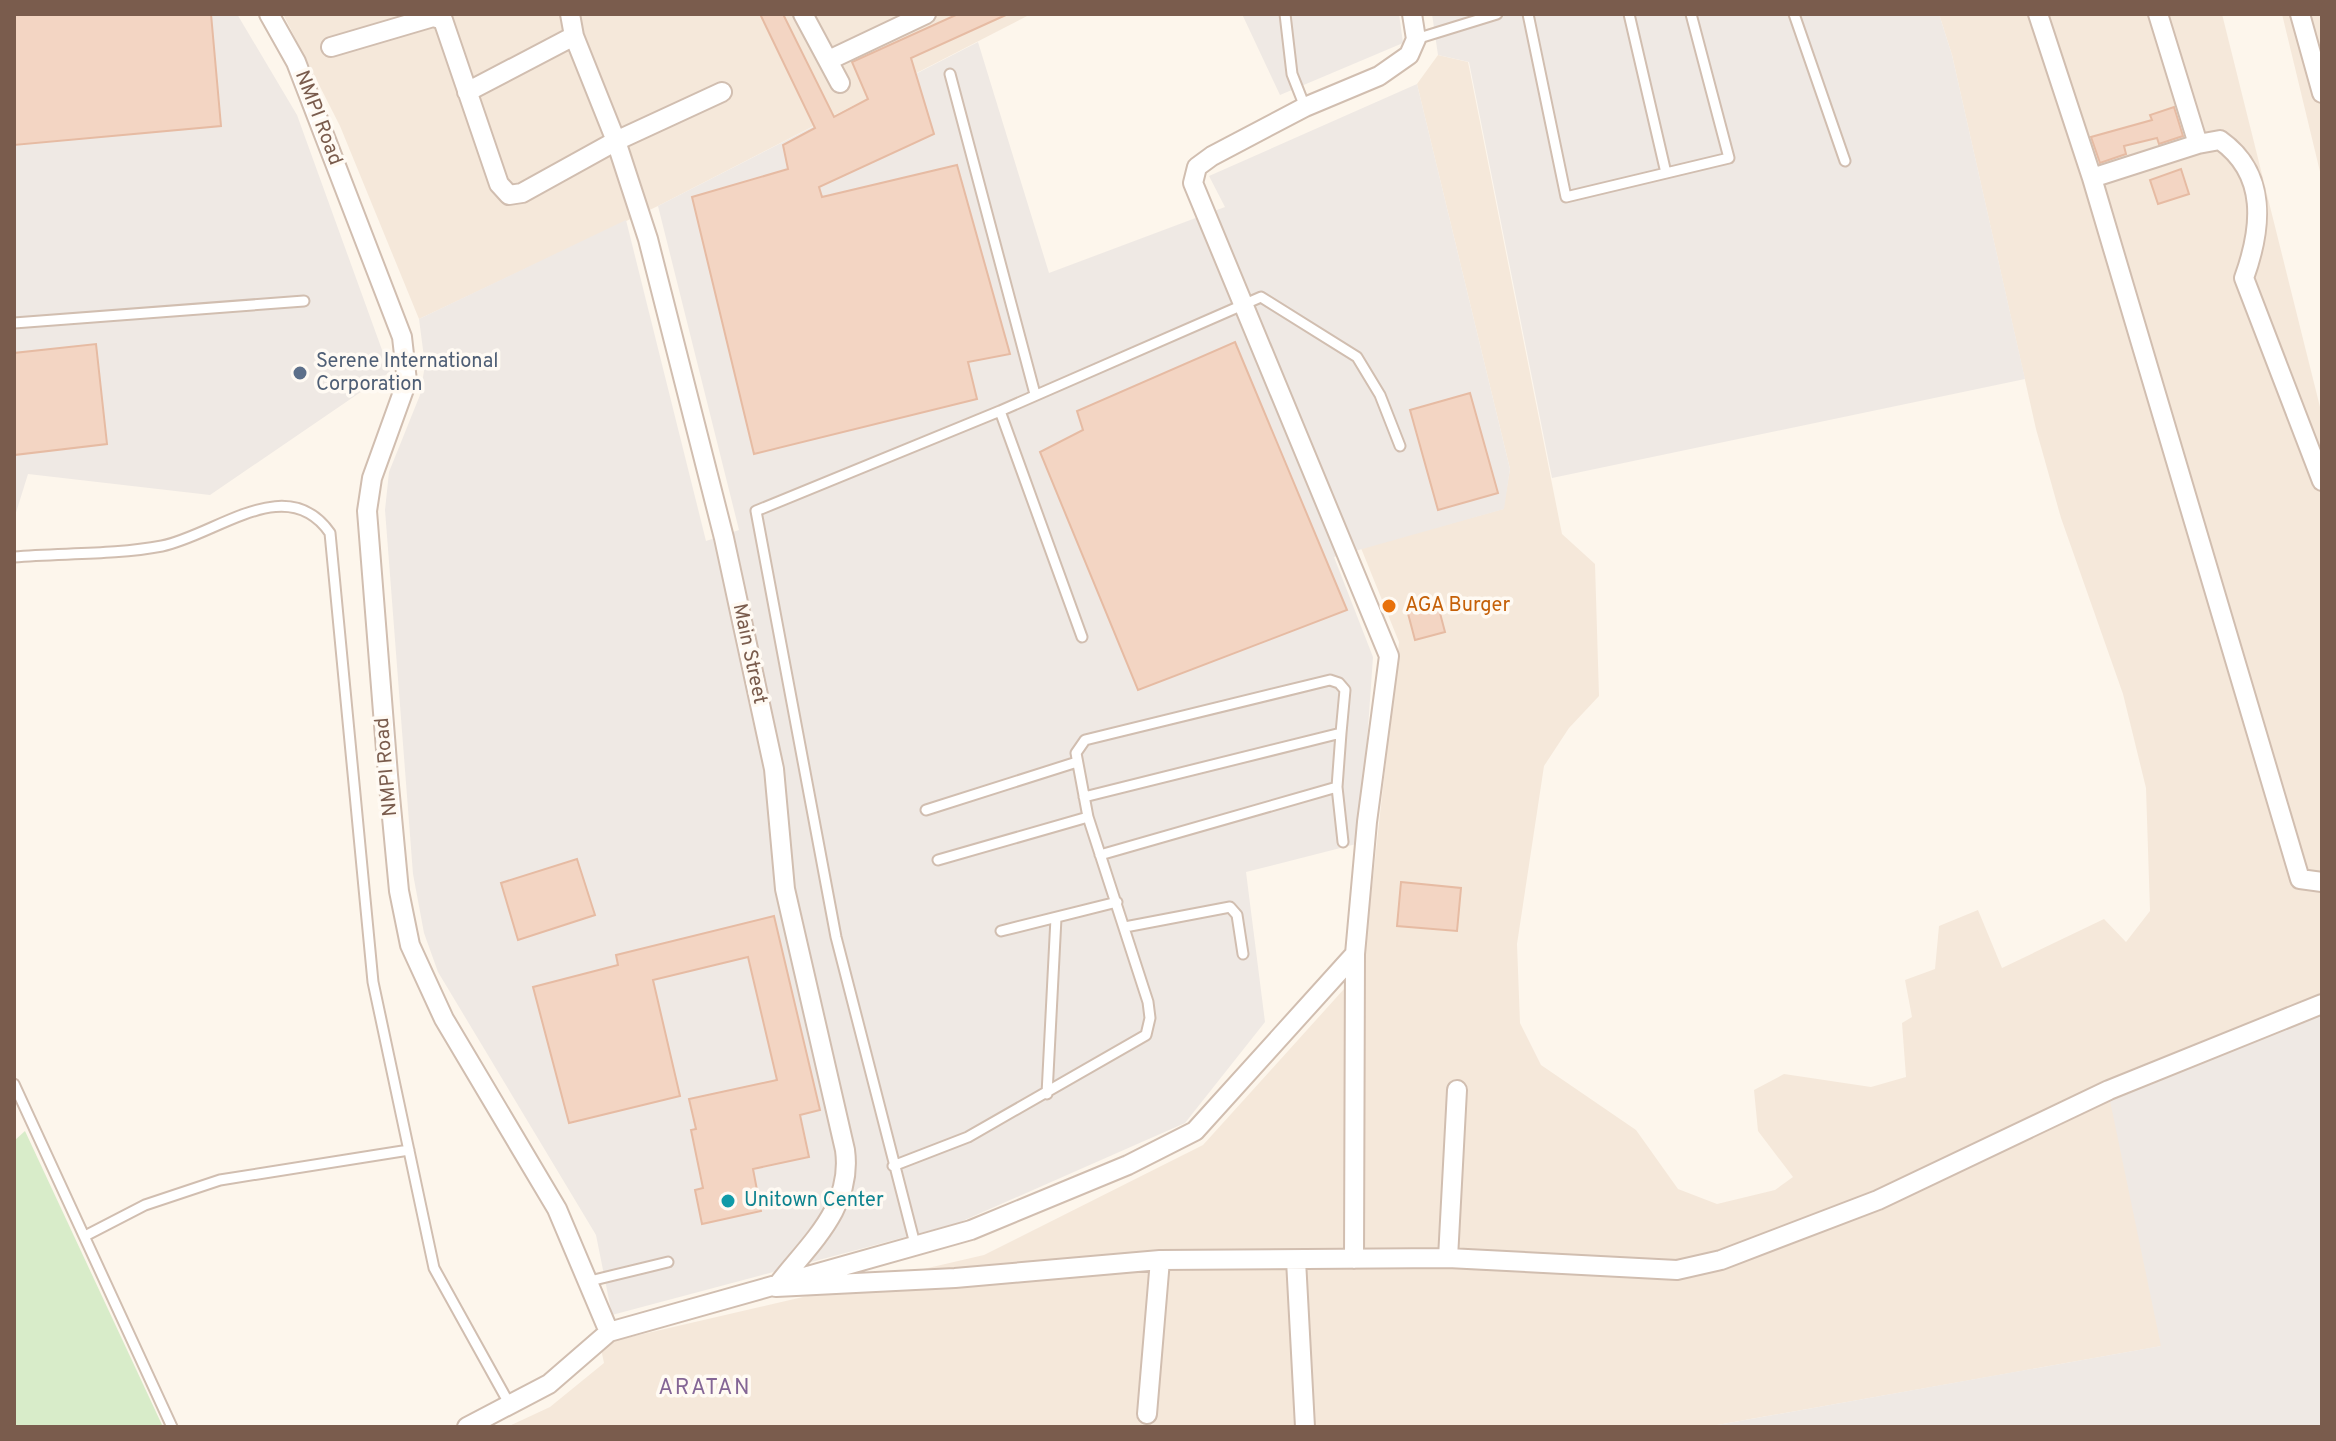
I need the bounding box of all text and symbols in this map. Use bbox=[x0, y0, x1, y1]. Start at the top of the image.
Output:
street label: NMPI Road bbox=[288, 67, 348, 169]
place label: Serene International Corporation bbox=[316, 349, 498, 398]
marker: Serene International Corporation bbox=[291, 364, 309, 382]
place label: AGA Burger bbox=[1405, 593, 1510, 619]
marker: AGA Burger bbox=[1380, 597, 1398, 615]
street label: Main Street bbox=[726, 601, 772, 707]
street label: NMPI Road bbox=[370, 716, 404, 818]
place label: Unitown Center bbox=[744, 1188, 884, 1214]
marker: Unitown Center bbox=[719, 1192, 737, 1210]
district label: ARATAN bbox=[658, 1375, 752, 1402]

